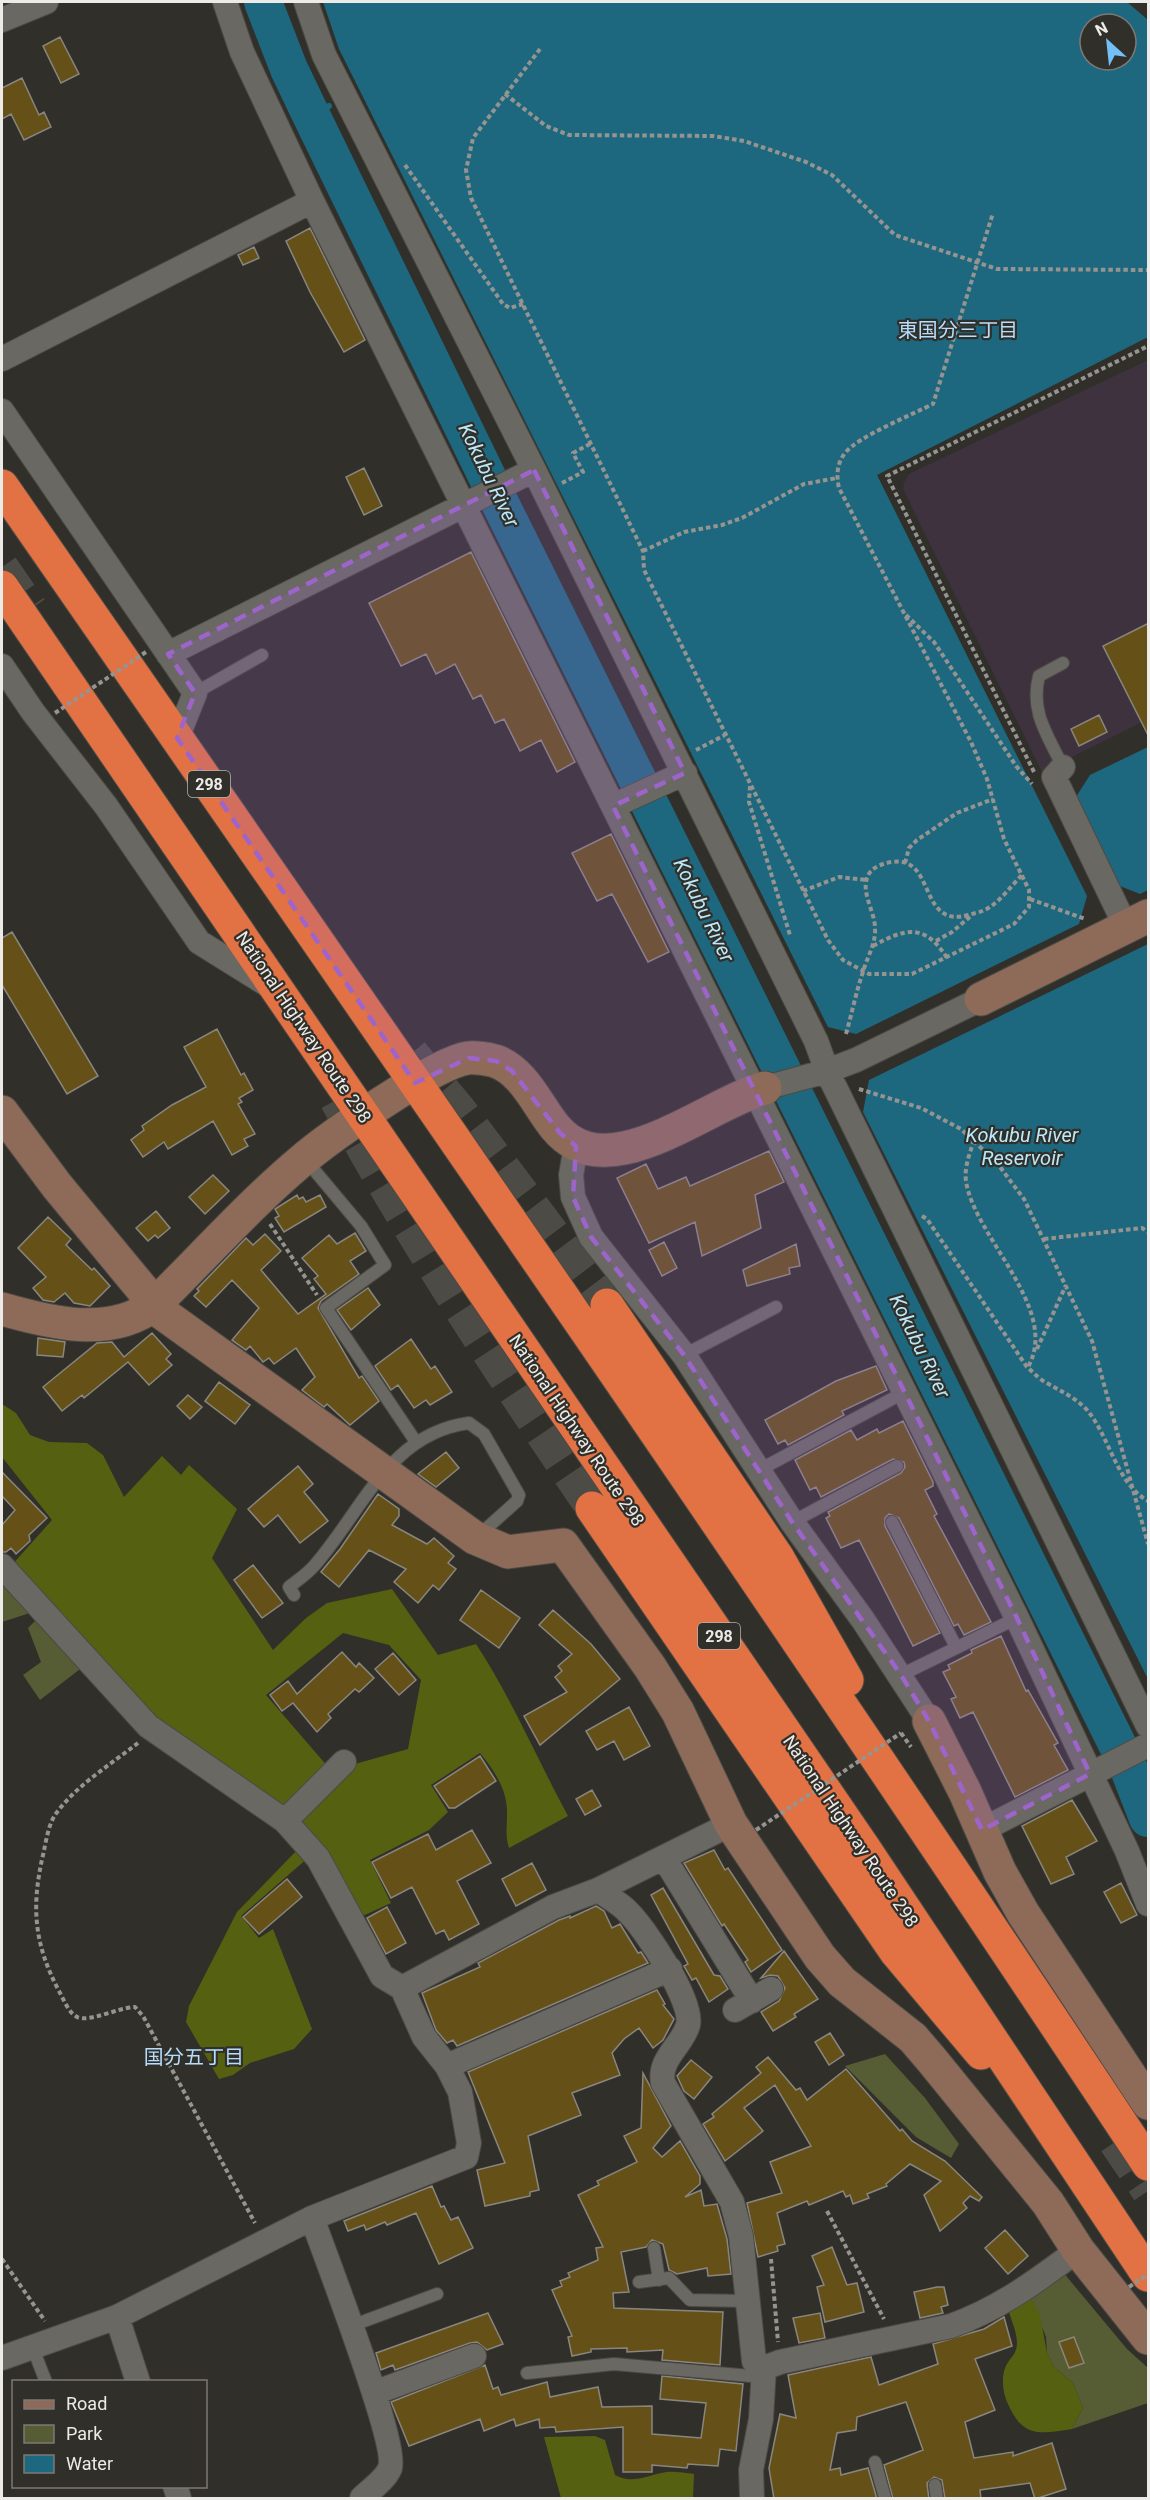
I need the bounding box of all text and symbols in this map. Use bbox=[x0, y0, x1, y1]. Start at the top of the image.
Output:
north arrow bbox=[1078, 12, 1138, 72]
text: N bbox=[1092, 18, 1111, 40]
district label: 東国分三丁目 bbox=[898, 318, 1018, 342]
water label: Kokubu River bbox=[453, 419, 525, 532]
road number: 298 bbox=[188, 771, 230, 797]
water label: Kokubu River bbox=[668, 854, 740, 967]
street label: National Highway Route 298 bbox=[232, 927, 376, 1127]
water label: Kokubu River Reservoir bbox=[966, 1123, 1080, 1170]
water label: Kokubu River bbox=[884, 1290, 956, 1403]
street label: National Highway Route 298 bbox=[505, 1330, 649, 1530]
road number: 298 bbox=[698, 1623, 740, 1649]
street label: National Highway Route 298 bbox=[779, 1731, 923, 1931]
district label: 国分五丁目 bbox=[144, 2045, 244, 2069]
legend bbox=[12, 2380, 207, 2488]
text: Road bbox=[66, 2393, 107, 2414]
text: Park bbox=[66, 2423, 103, 2444]
text: Water bbox=[66, 2453, 113, 2474]

